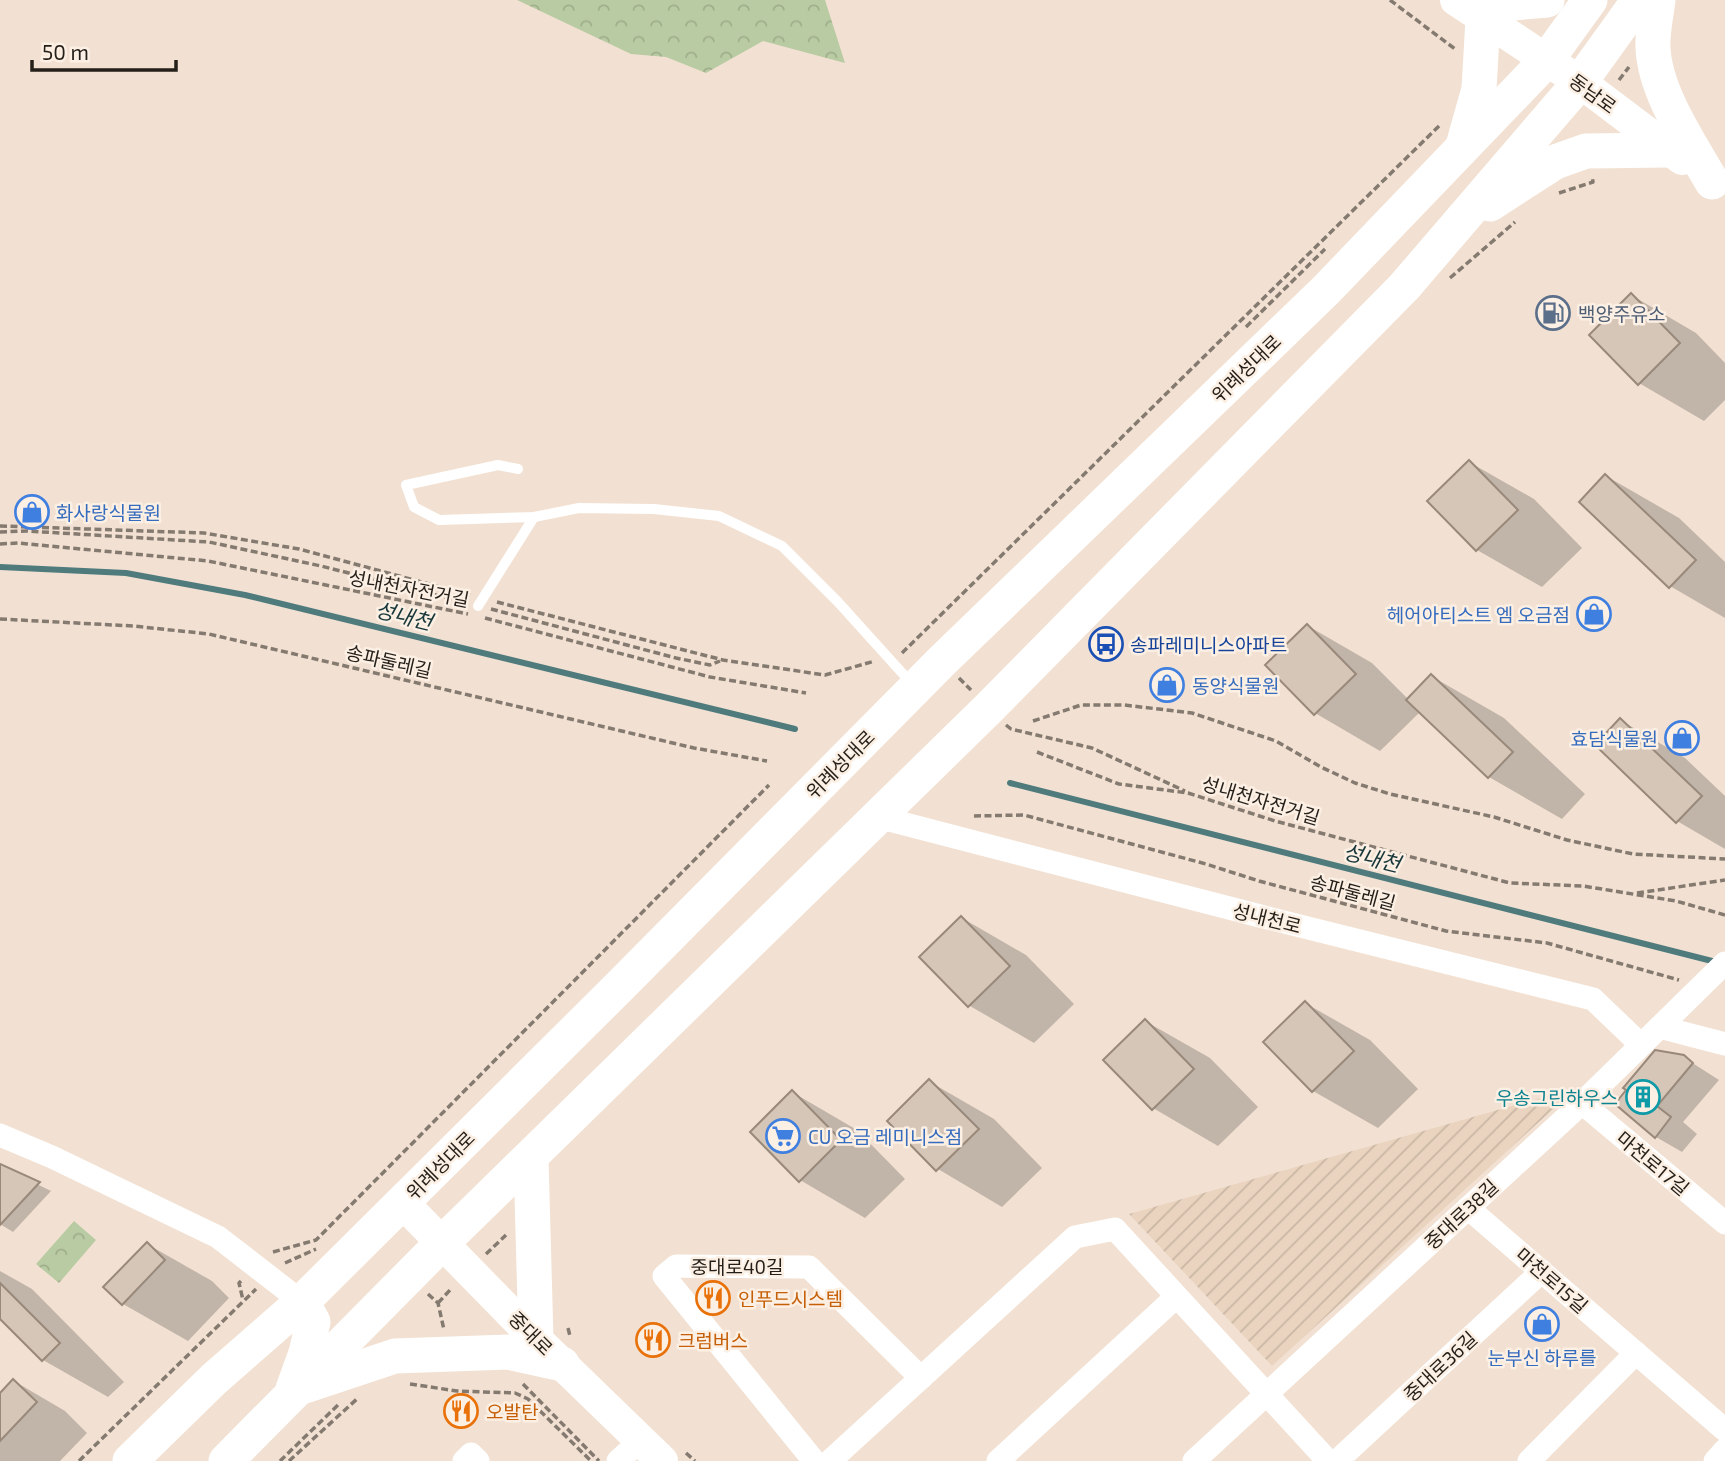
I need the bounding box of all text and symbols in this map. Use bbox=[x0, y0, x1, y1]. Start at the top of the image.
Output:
scale bar bbox=[32, 28, 175, 72]
text: 50 m bbox=[42, 39, 89, 64]
street label: 동남로 bbox=[1565, 68, 1621, 118]
fuel station icon: 백양주유소 bbox=[1534, 294, 1572, 332]
place label: 백양주유소 bbox=[1578, 302, 1665, 325]
street label: 위례성대로 bbox=[1207, 329, 1285, 407]
shop icon: 화사랑식물원 bbox=[13, 493, 51, 531]
place label: 화사랑식물원 bbox=[56, 501, 161, 524]
street label: 성내천자전거길 bbox=[347, 565, 471, 611]
shop icon: 헤어아티스트 엠 오금점 bbox=[1575, 595, 1613, 633]
water label: 성내천 bbox=[373, 596, 438, 635]
place label: 헤어아티스트 엠 오금점 bbox=[1387, 603, 1570, 626]
bus stop icon: 송파레미니스아파트 bbox=[1087, 625, 1125, 663]
place label: 송파레미니스아파트 bbox=[1130, 633, 1287, 656]
street label: 송파둘레길 bbox=[344, 640, 434, 682]
shop icon: 동양식물원 bbox=[1148, 666, 1186, 704]
place label: 동양식물원 bbox=[1192, 674, 1279, 697]
shop icon: 효담식물원 bbox=[1663, 719, 1701, 757]
street label: 위례성대로 bbox=[801, 725, 879, 803]
place label: 효담식물원 bbox=[1571, 727, 1658, 750]
street label: 성내천자전거길 bbox=[1199, 771, 1323, 829]
water label: 성내천 bbox=[1341, 838, 1406, 877]
street label: 송파둘레길 bbox=[1308, 870, 1398, 914]
street label: 성내천로 bbox=[1230, 898, 1304, 938]
building icon: 우송그린하우스 bbox=[1624, 1078, 1662, 1116]
place label: 우송그린하우스 bbox=[1496, 1086, 1618, 1109]
supermarket icon: CU 오금 레미니스점 bbox=[764, 1117, 802, 1155]
place label: CU 오금 레미니스점 bbox=[808, 1125, 962, 1148]
street label: 위례성대로 bbox=[401, 1126, 479, 1204]
street label: 마천로17길 bbox=[1612, 1126, 1694, 1200]
street label: 중대로38길 bbox=[1420, 1174, 1502, 1254]
street label: 마천로15길 bbox=[1511, 1243, 1593, 1317]
street label: 중대로40길 bbox=[690, 1255, 784, 1278]
restaurant icon: 인푸드시스템 bbox=[694, 1279, 732, 1317]
place label: 인푸드시스템 bbox=[738, 1287, 843, 1310]
shop icon: 눈부신 하루를 bbox=[1523, 1305, 1561, 1343]
street label: 중대로 bbox=[504, 1306, 558, 1360]
restaurant icon: 크럼버스 bbox=[634, 1321, 672, 1359]
street label: 중대로36길 bbox=[1399, 1326, 1481, 1406]
place label: 크럼버스 bbox=[678, 1329, 748, 1352]
place label: 눈부신 하루를 bbox=[1487, 1346, 1597, 1369]
restaurant icon: 오발탄 bbox=[442, 1392, 480, 1430]
place label: 오발탄 bbox=[486, 1400, 539, 1423]

